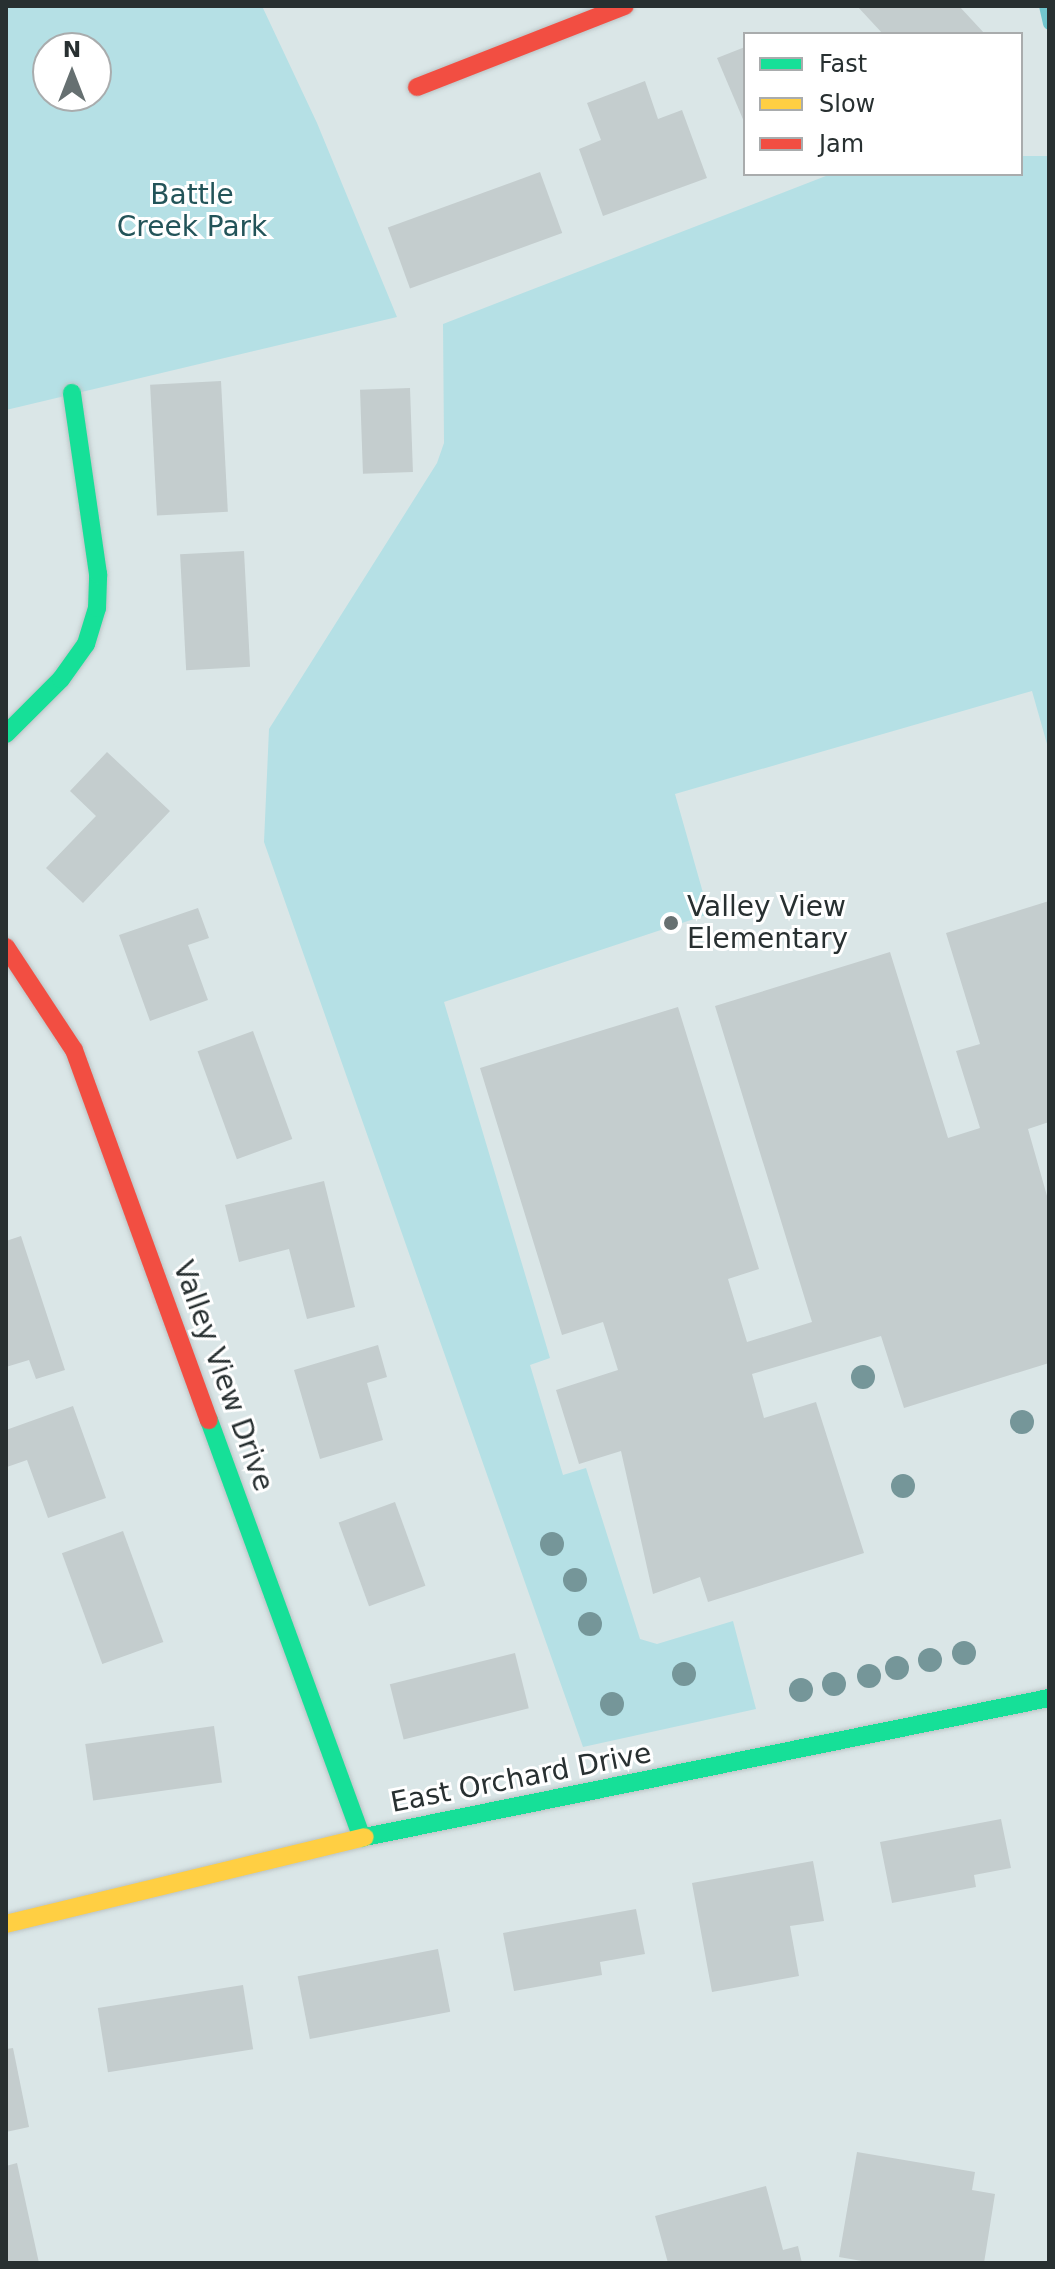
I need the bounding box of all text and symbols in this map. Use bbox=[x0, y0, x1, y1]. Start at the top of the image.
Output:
north arrow bbox=[32, 32, 112, 112]
legend bbox=[743, 32, 1023, 176]
text: N bbox=[63, 37, 81, 62]
text: Fast bbox=[819, 50, 867, 78]
text: Slow bbox=[819, 90, 875, 118]
text: Jam bbox=[819, 130, 864, 158]
park label: Battle Creek Park bbox=[117, 178, 267, 244]
place label: Valley View Elementary bbox=[687, 890, 848, 956]
marker: Valley View Elementary bbox=[662, 914, 680, 932]
street label: Valley View Drive bbox=[166, 1256, 280, 1496]
street label: East Orchard Drive bbox=[388, 1736, 654, 1820]

